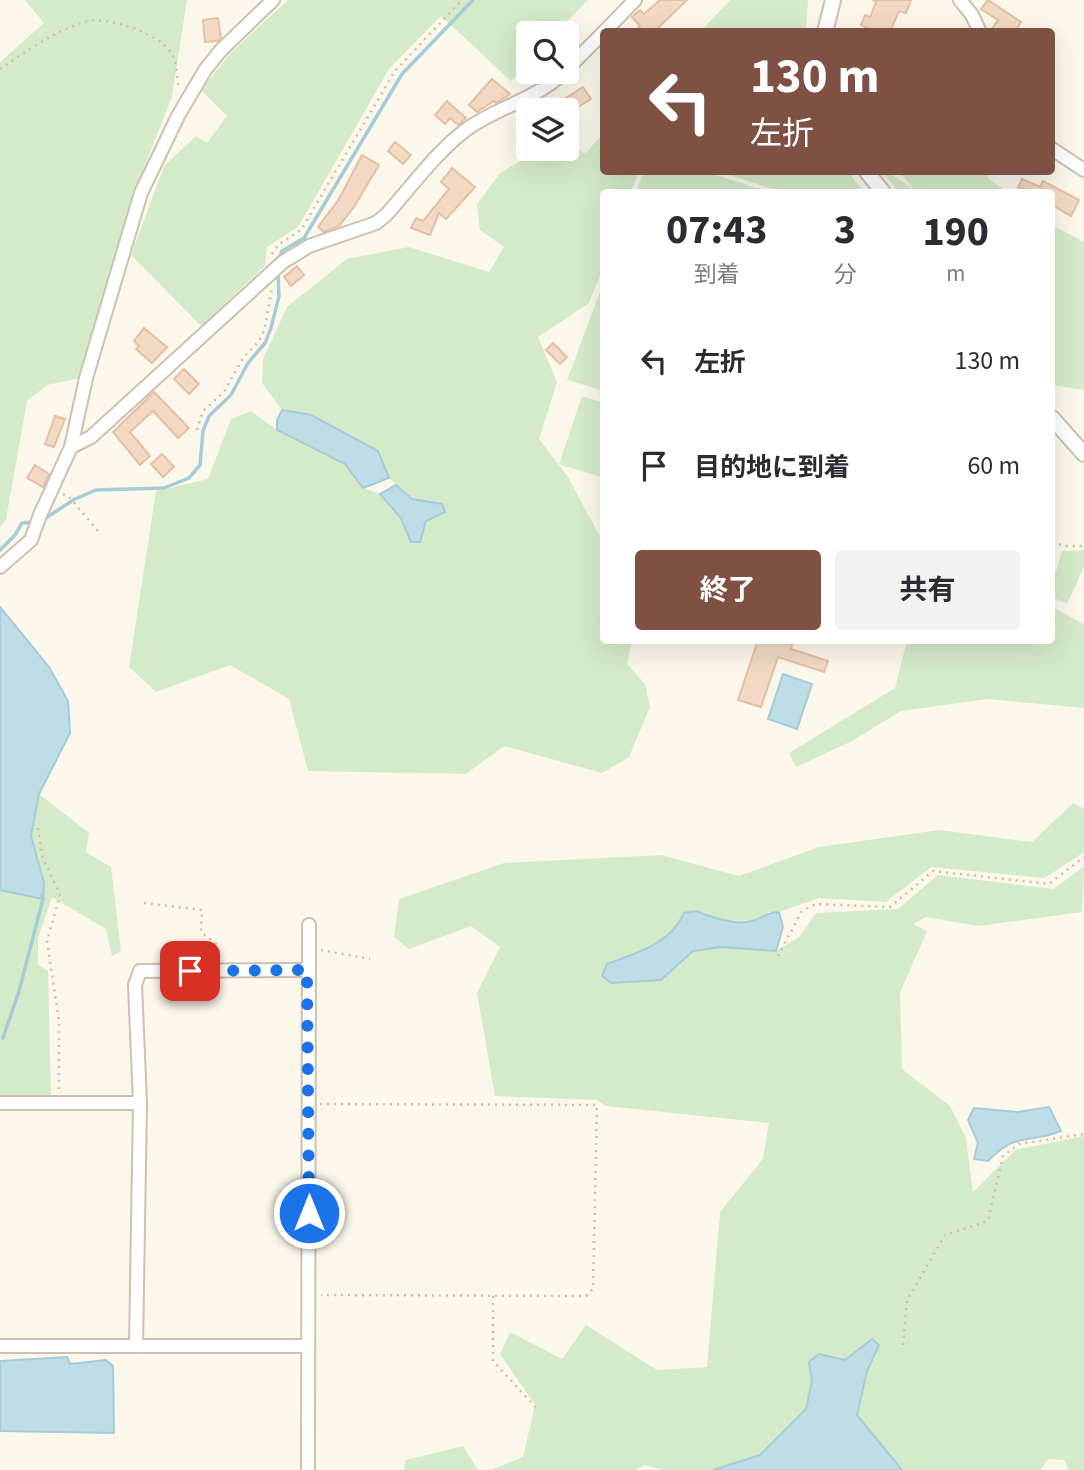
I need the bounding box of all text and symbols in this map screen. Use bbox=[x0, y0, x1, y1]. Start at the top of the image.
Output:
map controls bbox=[516, 21, 579, 161]
button: search bbox=[516, 21, 579, 84]
text: 130 m bbox=[750, 42, 879, 112]
icon: left bbox=[635, 56, 726, 147]
button: layers bbox=[516, 98, 579, 161]
text: 左折 bbox=[750, 111, 814, 157]
text: 07:43 bbox=[666, 200, 767, 260]
text: 3 bbox=[834, 200, 856, 260]
text: 190 bbox=[922, 202, 989, 262]
text: m bbox=[946, 257, 965, 290]
text: 到着 bbox=[694, 258, 740, 291]
text: 分 bbox=[833, 258, 856, 291]
icon: left bbox=[635, 342, 673, 380]
text: 130 m bbox=[954, 342, 1020, 379]
text: 左折 bbox=[694, 344, 746, 381]
icon: arrive bbox=[635, 447, 673, 485]
text: 60 m bbox=[967, 447, 1020, 484]
text: 目的地に到着 bbox=[694, 449, 850, 486]
button: 終了 bbox=[635, 550, 821, 630]
button: 共有 bbox=[835, 550, 1020, 630]
pin bbox=[160, 941, 220, 1001]
icon: arrive bbox=[171, 952, 209, 990]
position arrow bbox=[272, 1176, 346, 1250]

